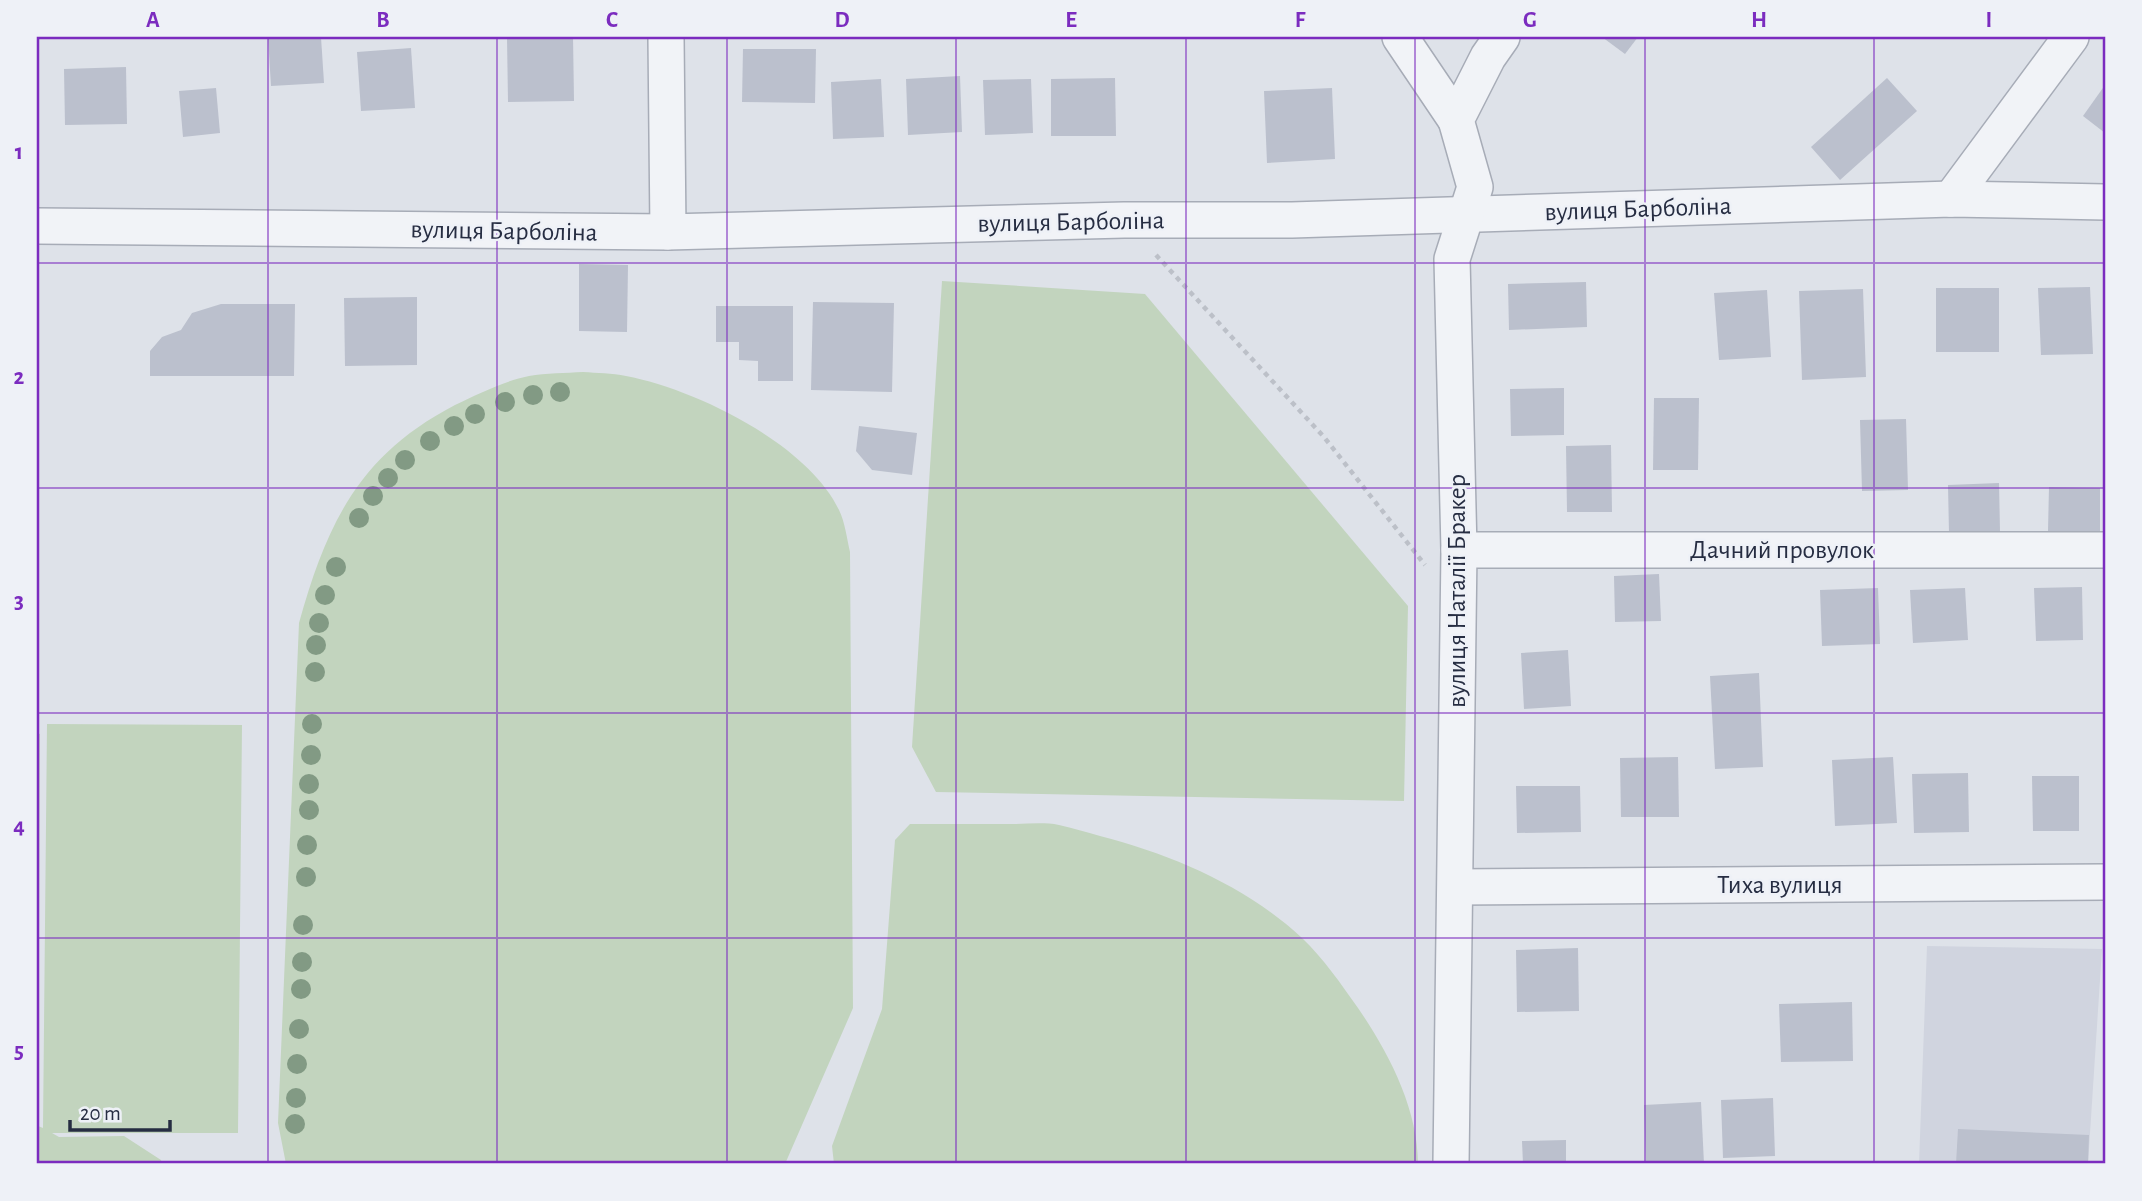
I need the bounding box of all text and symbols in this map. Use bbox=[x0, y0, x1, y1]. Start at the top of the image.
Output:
text: A bbox=[146, 9, 160, 32]
text: B bbox=[376, 9, 390, 32]
text: C bbox=[606, 9, 618, 32]
text: D bbox=[834, 9, 850, 32]
text: E bbox=[1065, 9, 1077, 32]
text: F bbox=[1295, 9, 1306, 32]
text: G bbox=[1523, 9, 1537, 32]
text: H bbox=[1751, 9, 1767, 32]
text: I bbox=[1986, 9, 1992, 32]
text: 1 bbox=[15, 141, 23, 164]
street label: вулиця Барболіна bbox=[1544, 193, 1732, 225]
street label: вулиця Барболіна bbox=[977, 207, 1165, 237]
street label: вулиця Барболіна bbox=[410, 216, 598, 246]
text: 2 bbox=[14, 366, 25, 389]
street label: вулиця Наталії Бракер bbox=[1444, 474, 1470, 708]
street label: Дачний провулок bbox=[1690, 537, 1874, 563]
text: 3 bbox=[14, 590, 24, 613]
text: 4 bbox=[13, 815, 25, 838]
street label: Тиха вулиця bbox=[1717, 872, 1843, 898]
text: 5 bbox=[14, 1040, 24, 1063]
scale bar bbox=[70, 1089, 170, 1133]
text: 20 m bbox=[80, 1103, 121, 1124]

